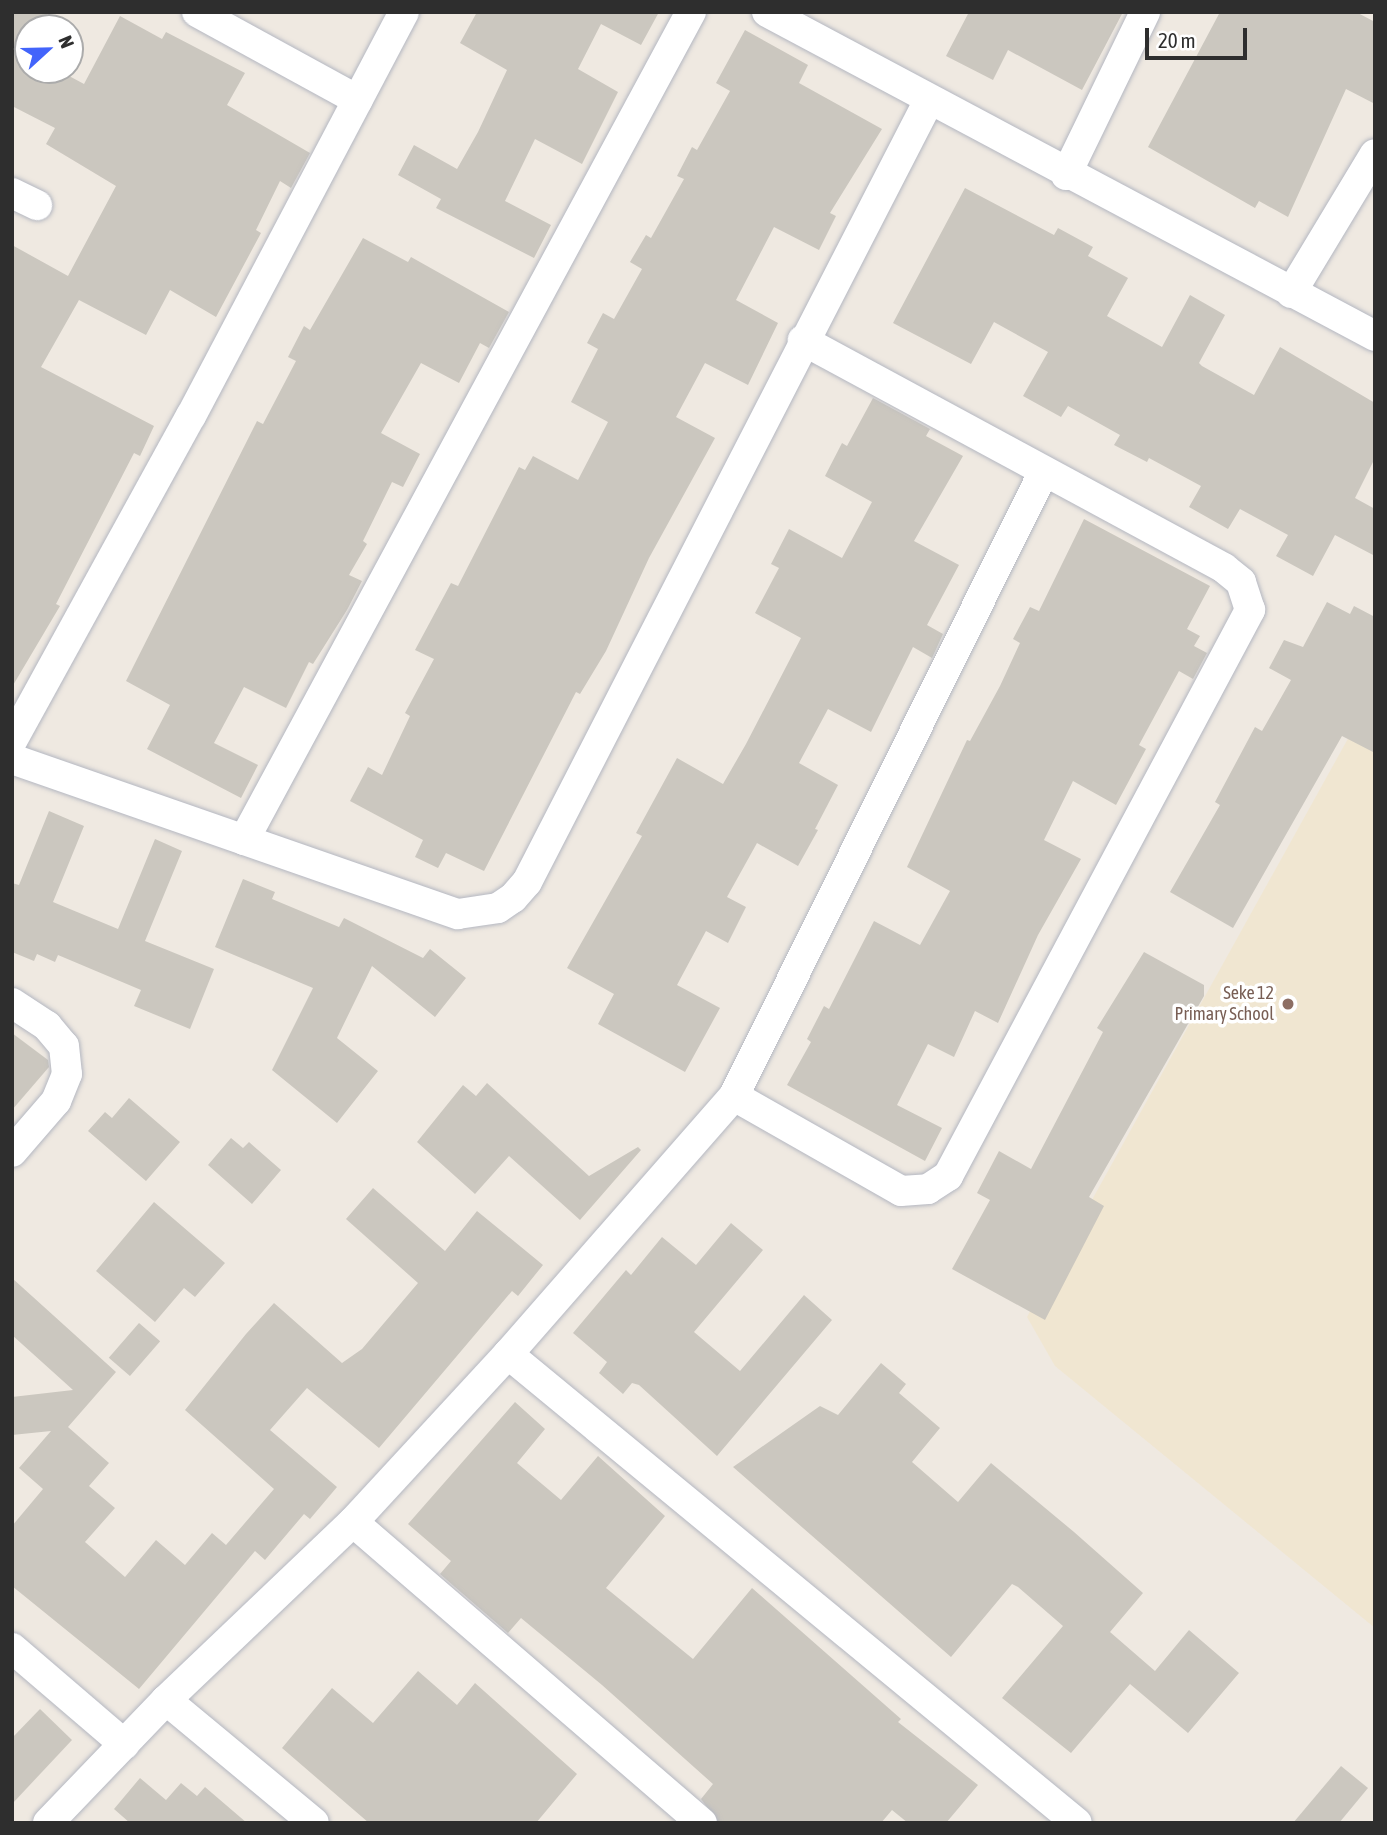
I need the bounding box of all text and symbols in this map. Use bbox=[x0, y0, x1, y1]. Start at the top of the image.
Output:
north arrow bbox=[14, 14, 84, 84]
scale bar bbox=[1149, 14, 1250, 58]
text: 20 m bbox=[1158, 28, 1196, 52]
text: N bbox=[54, 33, 79, 51]
place label: Seke 12 Primary School bbox=[1175, 983, 1274, 1026]
marker: Seke 12 Primary School bbox=[1280, 996, 1296, 1012]

